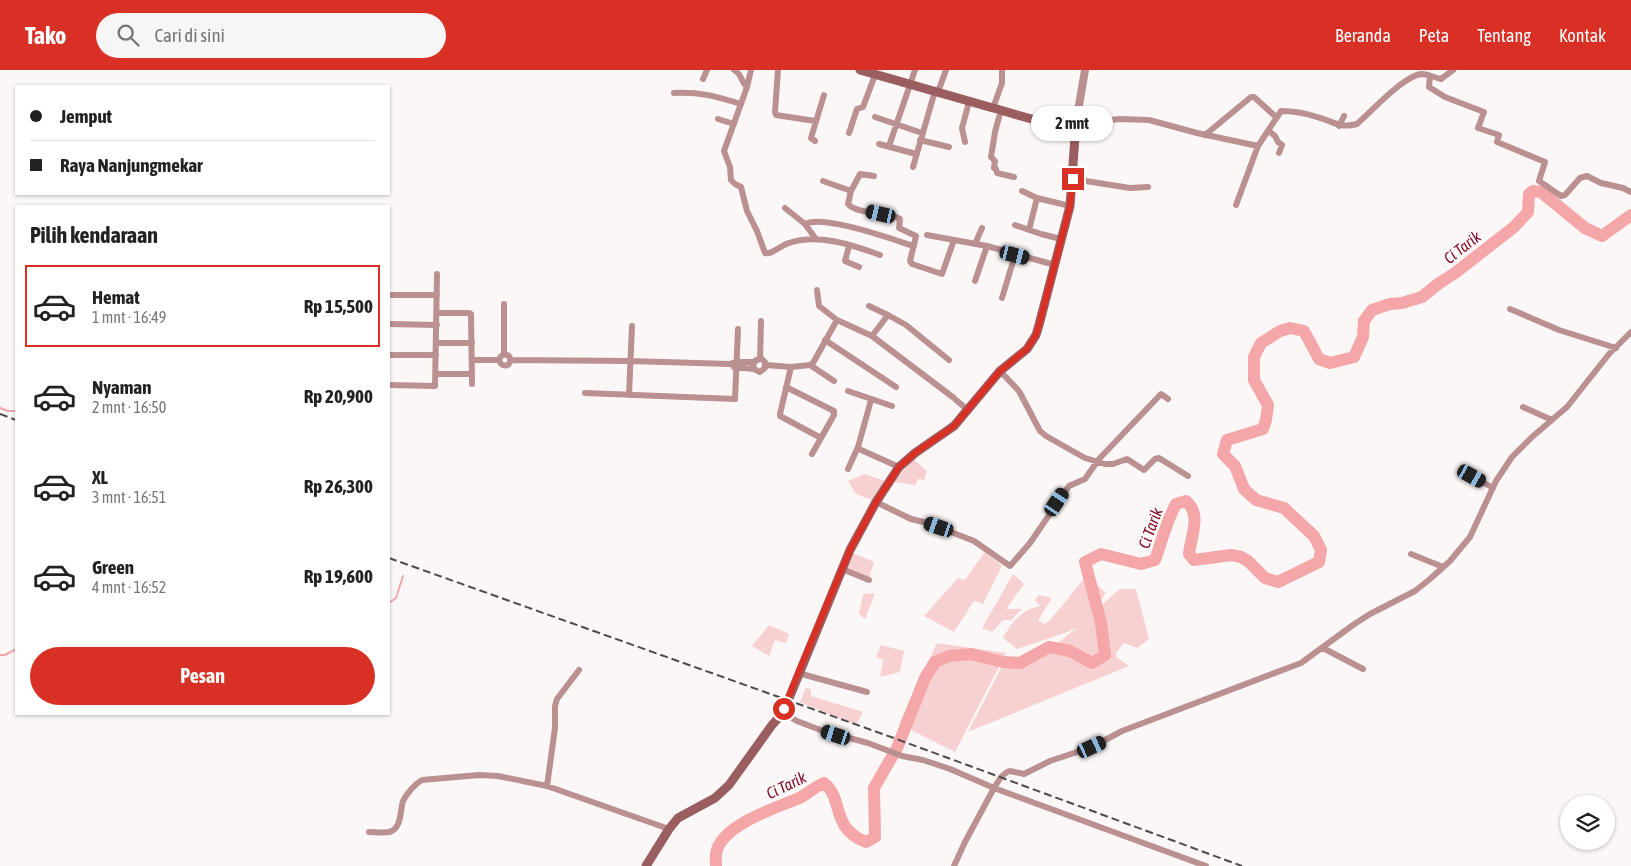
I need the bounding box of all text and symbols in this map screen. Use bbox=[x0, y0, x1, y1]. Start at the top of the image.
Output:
search box bbox=[96, 13, 446, 58]
icon: search bbox=[114, 21, 142, 49]
text: Tako bbox=[25, 22, 66, 49]
text: Cari di sini bbox=[154, 24, 225, 46]
text: Beranda bbox=[1335, 25, 1391, 46]
text: Peta bbox=[1419, 25, 1449, 46]
text: Tentang bbox=[1477, 25, 1531, 46]
text: Kontak bbox=[1559, 25, 1606, 46]
text: Jemput bbox=[60, 105, 112, 127]
callout: 2 mnt bbox=[1032, 106, 1114, 142]
text: 2 mnt bbox=[1055, 114, 1089, 132]
text: Raya Nanjungmekar bbox=[60, 154, 203, 176]
route end bbox=[1062, 168, 1084, 190]
car bbox=[864, 203, 897, 225]
text: Pilih kendaraan bbox=[30, 222, 158, 248]
water label: Ci Tarik bbox=[1440, 226, 1485, 267]
car bbox=[998, 244, 1031, 266]
icon: car bbox=[32, 284, 77, 329]
text: Hemat bbox=[92, 286, 140, 308]
text: Rp 15,500 bbox=[304, 295, 373, 317]
text: 1 mnt · 16:49 bbox=[92, 308, 166, 326]
icon: car bbox=[32, 374, 77, 419]
text: Nyaman bbox=[92, 376, 151, 398]
text: Rp 20,900 bbox=[304, 385, 373, 407]
text: 2 mnt · 16:50 bbox=[92, 398, 166, 416]
car bbox=[1455, 462, 1488, 490]
icon: car bbox=[32, 464, 77, 509]
text: XL bbox=[92, 466, 108, 488]
text: Rp 26,300 bbox=[304, 475, 373, 497]
car bbox=[1042, 485, 1071, 519]
text: 3 mnt · 16:51 bbox=[92, 488, 166, 506]
water label: Ci Tarik bbox=[1134, 504, 1166, 551]
car bbox=[922, 515, 955, 539]
icon: car bbox=[32, 554, 77, 599]
text: Green bbox=[92, 556, 134, 578]
text: Rp 19,600 bbox=[304, 565, 373, 587]
text: 4 mnt · 16:52 bbox=[92, 578, 166, 596]
button: Pesan bbox=[30, 647, 375, 705]
route start bbox=[773, 698, 795, 720]
car bbox=[819, 723, 852, 747]
car bbox=[1075, 734, 1108, 760]
water label: Ci Tarik bbox=[763, 767, 810, 802]
map controls bbox=[1560, 795, 1615, 850]
button: layers bbox=[1560, 795, 1615, 850]

